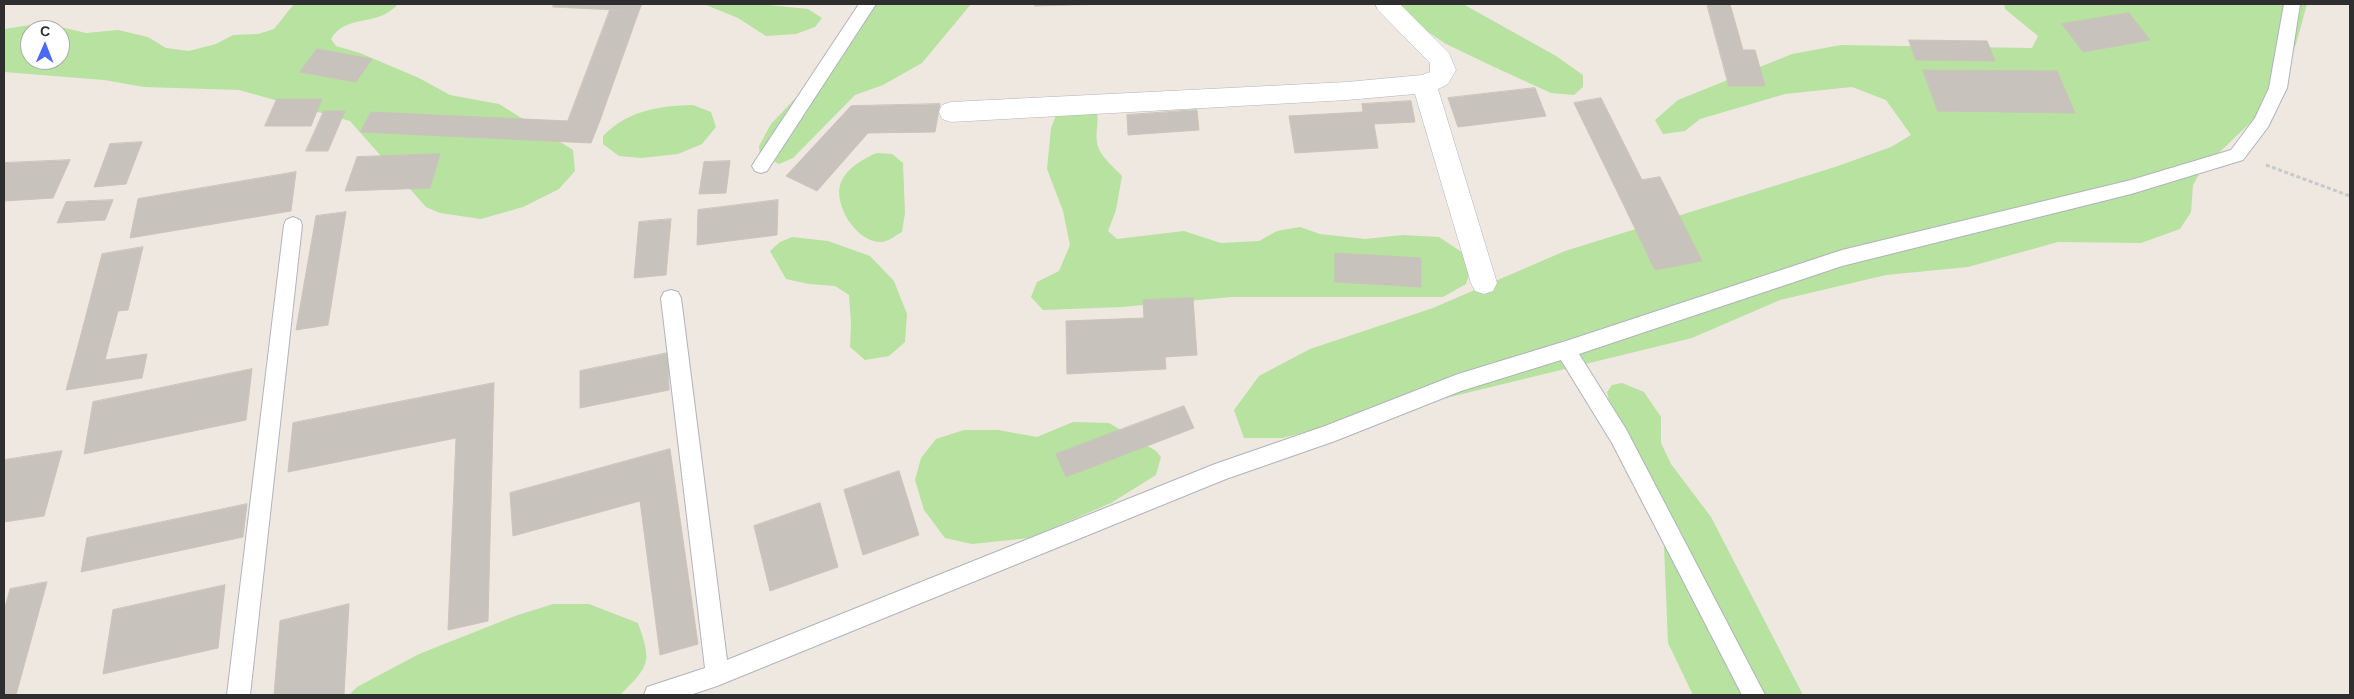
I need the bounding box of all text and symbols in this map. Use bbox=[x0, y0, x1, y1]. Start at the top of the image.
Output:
north arrow bbox=[20, 20, 70, 70]
text: С bbox=[40, 23, 50, 39]

